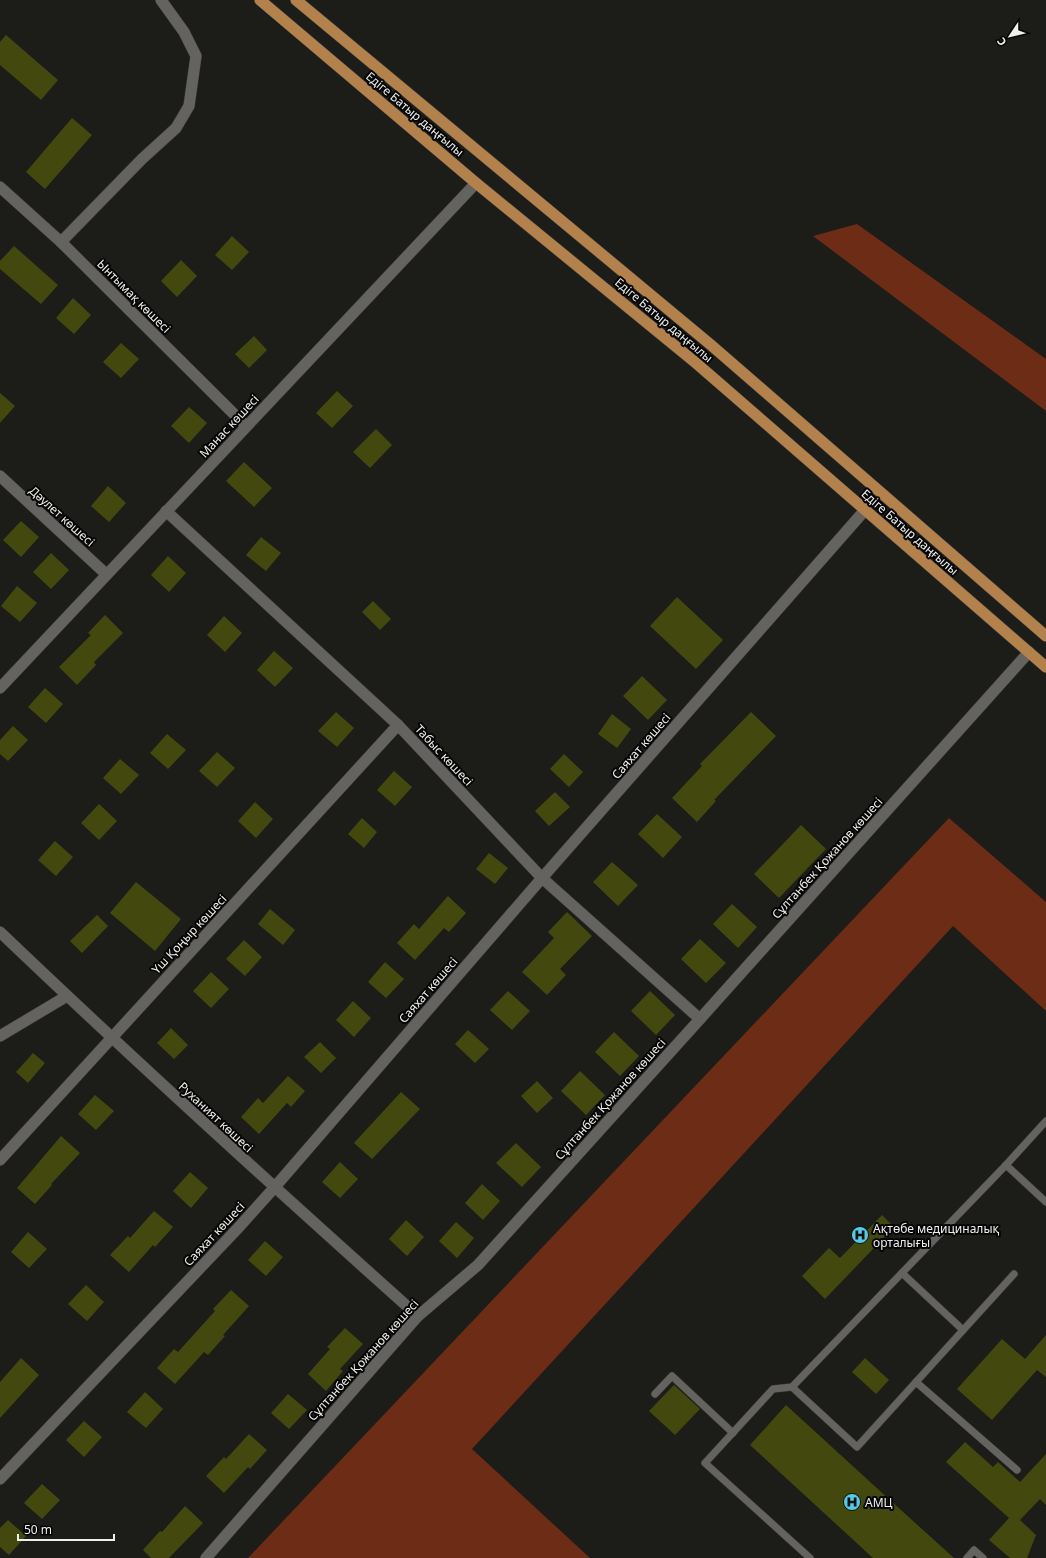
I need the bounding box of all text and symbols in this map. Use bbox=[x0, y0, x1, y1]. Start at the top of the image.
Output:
north arrow bbox=[990, 16, 1030, 56]
text: С bbox=[993, 35, 1010, 49]
street label: Едіге Батыр даңғылы bbox=[362, 68, 468, 160]
street label: Ынтымақ көшесі bbox=[93, 255, 175, 337]
street label: Едіге Батыр даңғылы bbox=[611, 274, 717, 366]
street label: Манас көшесі bbox=[195, 391, 263, 461]
street label: Дәулет көшесі bbox=[26, 482, 98, 550]
street label: Едіге Батыр даңғылы bbox=[858, 485, 962, 579]
street label: Саяхат көшесі bbox=[608, 709, 674, 783]
street label: Табыс көшесі bbox=[411, 721, 477, 789]
street label: Сұлтанбек Қожанов көшесі bbox=[768, 793, 886, 923]
street label: Үш Қоңыр көшесі bbox=[148, 891, 230, 977]
street label: Саяхат көшесі bbox=[395, 953, 461, 1027]
street label: Сұлтанбек Қожанов көшесі bbox=[551, 1034, 669, 1164]
street label: Руханият көшесі bbox=[175, 1078, 257, 1156]
street label: Саяхат көшесі bbox=[180, 1198, 248, 1270]
place label: Ақтөбе медициналық орталығы bbox=[873, 1220, 1000, 1251]
hospital icon: Ақтөбе медициналық орталығы bbox=[850, 1225, 870, 1245]
street label: Сұлтанбек Қожанов көшесі bbox=[304, 1295, 422, 1425]
hospital icon: АМЦ bbox=[842, 1492, 862, 1512]
place label: АМЦ bbox=[865, 1494, 893, 1511]
scale bar bbox=[18, 1516, 114, 1542]
text: 50 m bbox=[24, 1521, 52, 1538]

